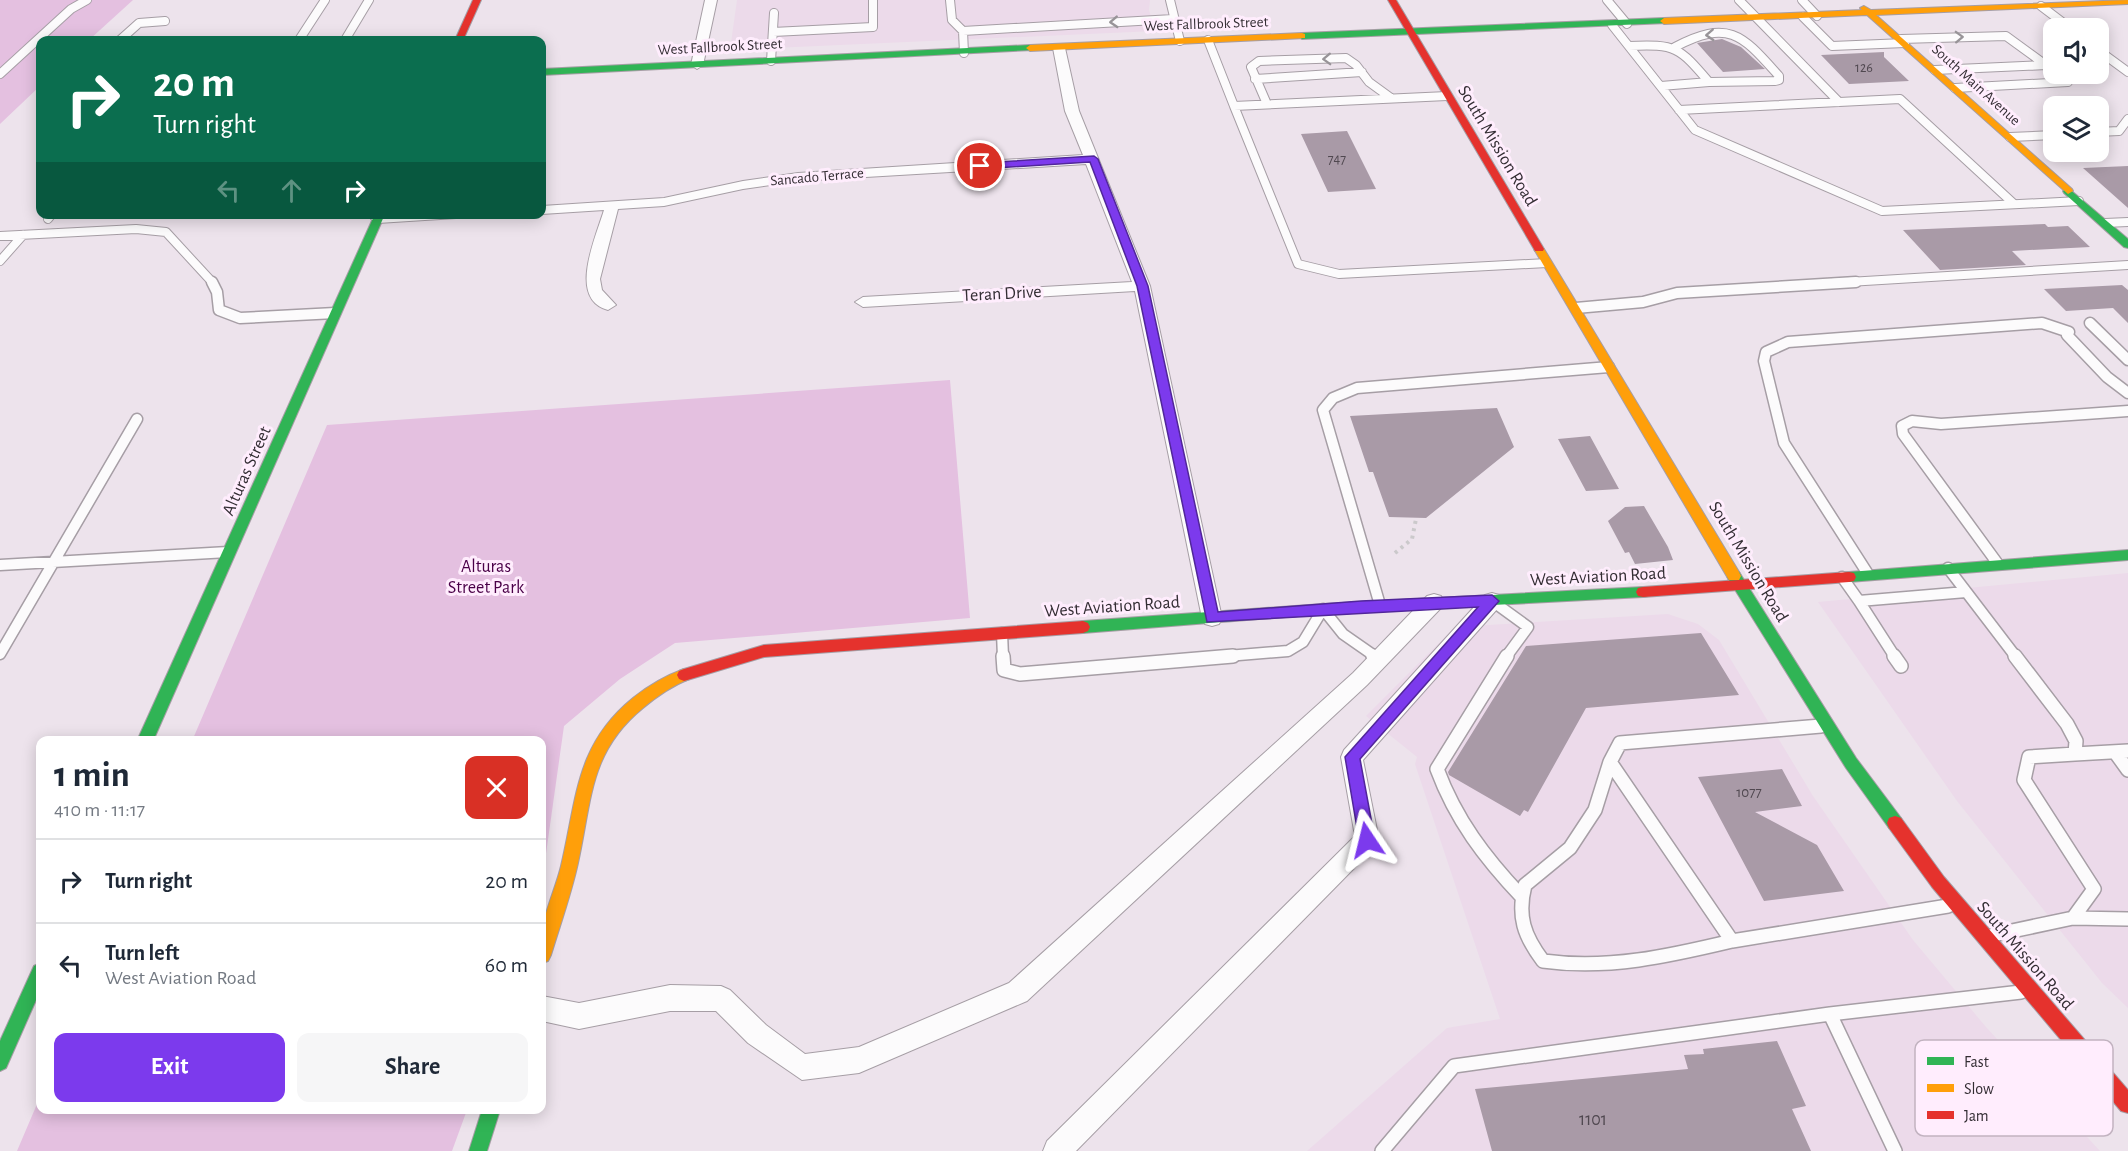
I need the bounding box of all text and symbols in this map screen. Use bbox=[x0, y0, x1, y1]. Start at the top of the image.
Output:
street label: West Fallbrook Street bbox=[1143, 14, 1269, 34]
one-way arrow bbox=[1110, 16, 1119, 29]
map controls bbox=[2043, 18, 2109, 162]
button: sound bbox=[2043, 18, 2109, 84]
one-way arrow bbox=[1705, 28, 1714, 41]
one-way arrow bbox=[1954, 31, 1963, 44]
street label: West Fallbrook Street bbox=[657, 36, 783, 58]
street label: South Main Avenue bbox=[1929, 42, 2023, 128]
one-way arrow bbox=[1323, 52, 1332, 65]
icon: right bbox=[54, 60, 132, 138]
house number: 126 bbox=[1855, 61, 1873, 75]
text: 20 m bbox=[153, 62, 235, 104]
street label: South Mission Road bbox=[1454, 83, 1540, 209]
button: layers bbox=[2043, 96, 2109, 162]
text: Turn right bbox=[153, 111, 256, 138]
pin bbox=[954, 140, 1005, 191]
icon: arrive bbox=[963, 149, 996, 182]
house number: 747 bbox=[1328, 152, 1346, 166]
street label: Sancado Terrace bbox=[770, 165, 864, 189]
icon: left bbox=[212, 174, 245, 207]
icon: ahead bbox=[275, 174, 308, 207]
icon: right bbox=[338, 174, 371, 207]
street label: Teran Drive bbox=[962, 283, 1042, 305]
street label: Alturas Street bbox=[219, 423, 275, 518]
street label: South Mission Road bbox=[1705, 499, 1791, 625]
park label: Alturas Street Park bbox=[448, 558, 525, 597]
street label: West Aviation Road bbox=[1530, 564, 1666, 590]
street label: West Aviation Road bbox=[1043, 593, 1181, 621]
button: close bbox=[465, 756, 528, 819]
text: 1 min bbox=[54, 757, 130, 793]
house number: 1077 bbox=[1736, 785, 1762, 800]
text: 410 m · 11:17 bbox=[54, 800, 145, 820]
position arrow bbox=[1335, 808, 1399, 872]
icon: right bbox=[54, 865, 87, 898]
text: Turn right bbox=[105, 870, 192, 892]
text: 20 m bbox=[485, 870, 528, 892]
street label: South Mission Road bbox=[1973, 898, 2077, 1014]
text: Turn left bbox=[105, 942, 179, 964]
icon: left bbox=[54, 949, 87, 982]
text: 60 m bbox=[485, 954, 528, 976]
text: West Aviation Road bbox=[105, 968, 256, 988]
button: Exit bbox=[54, 1033, 285, 1102]
button: Share bbox=[297, 1033, 528, 1102]
legend bbox=[1915, 1040, 2113, 1136]
text: Fast bbox=[1964, 1054, 1989, 1070]
text: Slow bbox=[1964, 1081, 1994, 1097]
text: Jam bbox=[1964, 1108, 1989, 1124]
house number: 1101 bbox=[1579, 1111, 1607, 1129]

